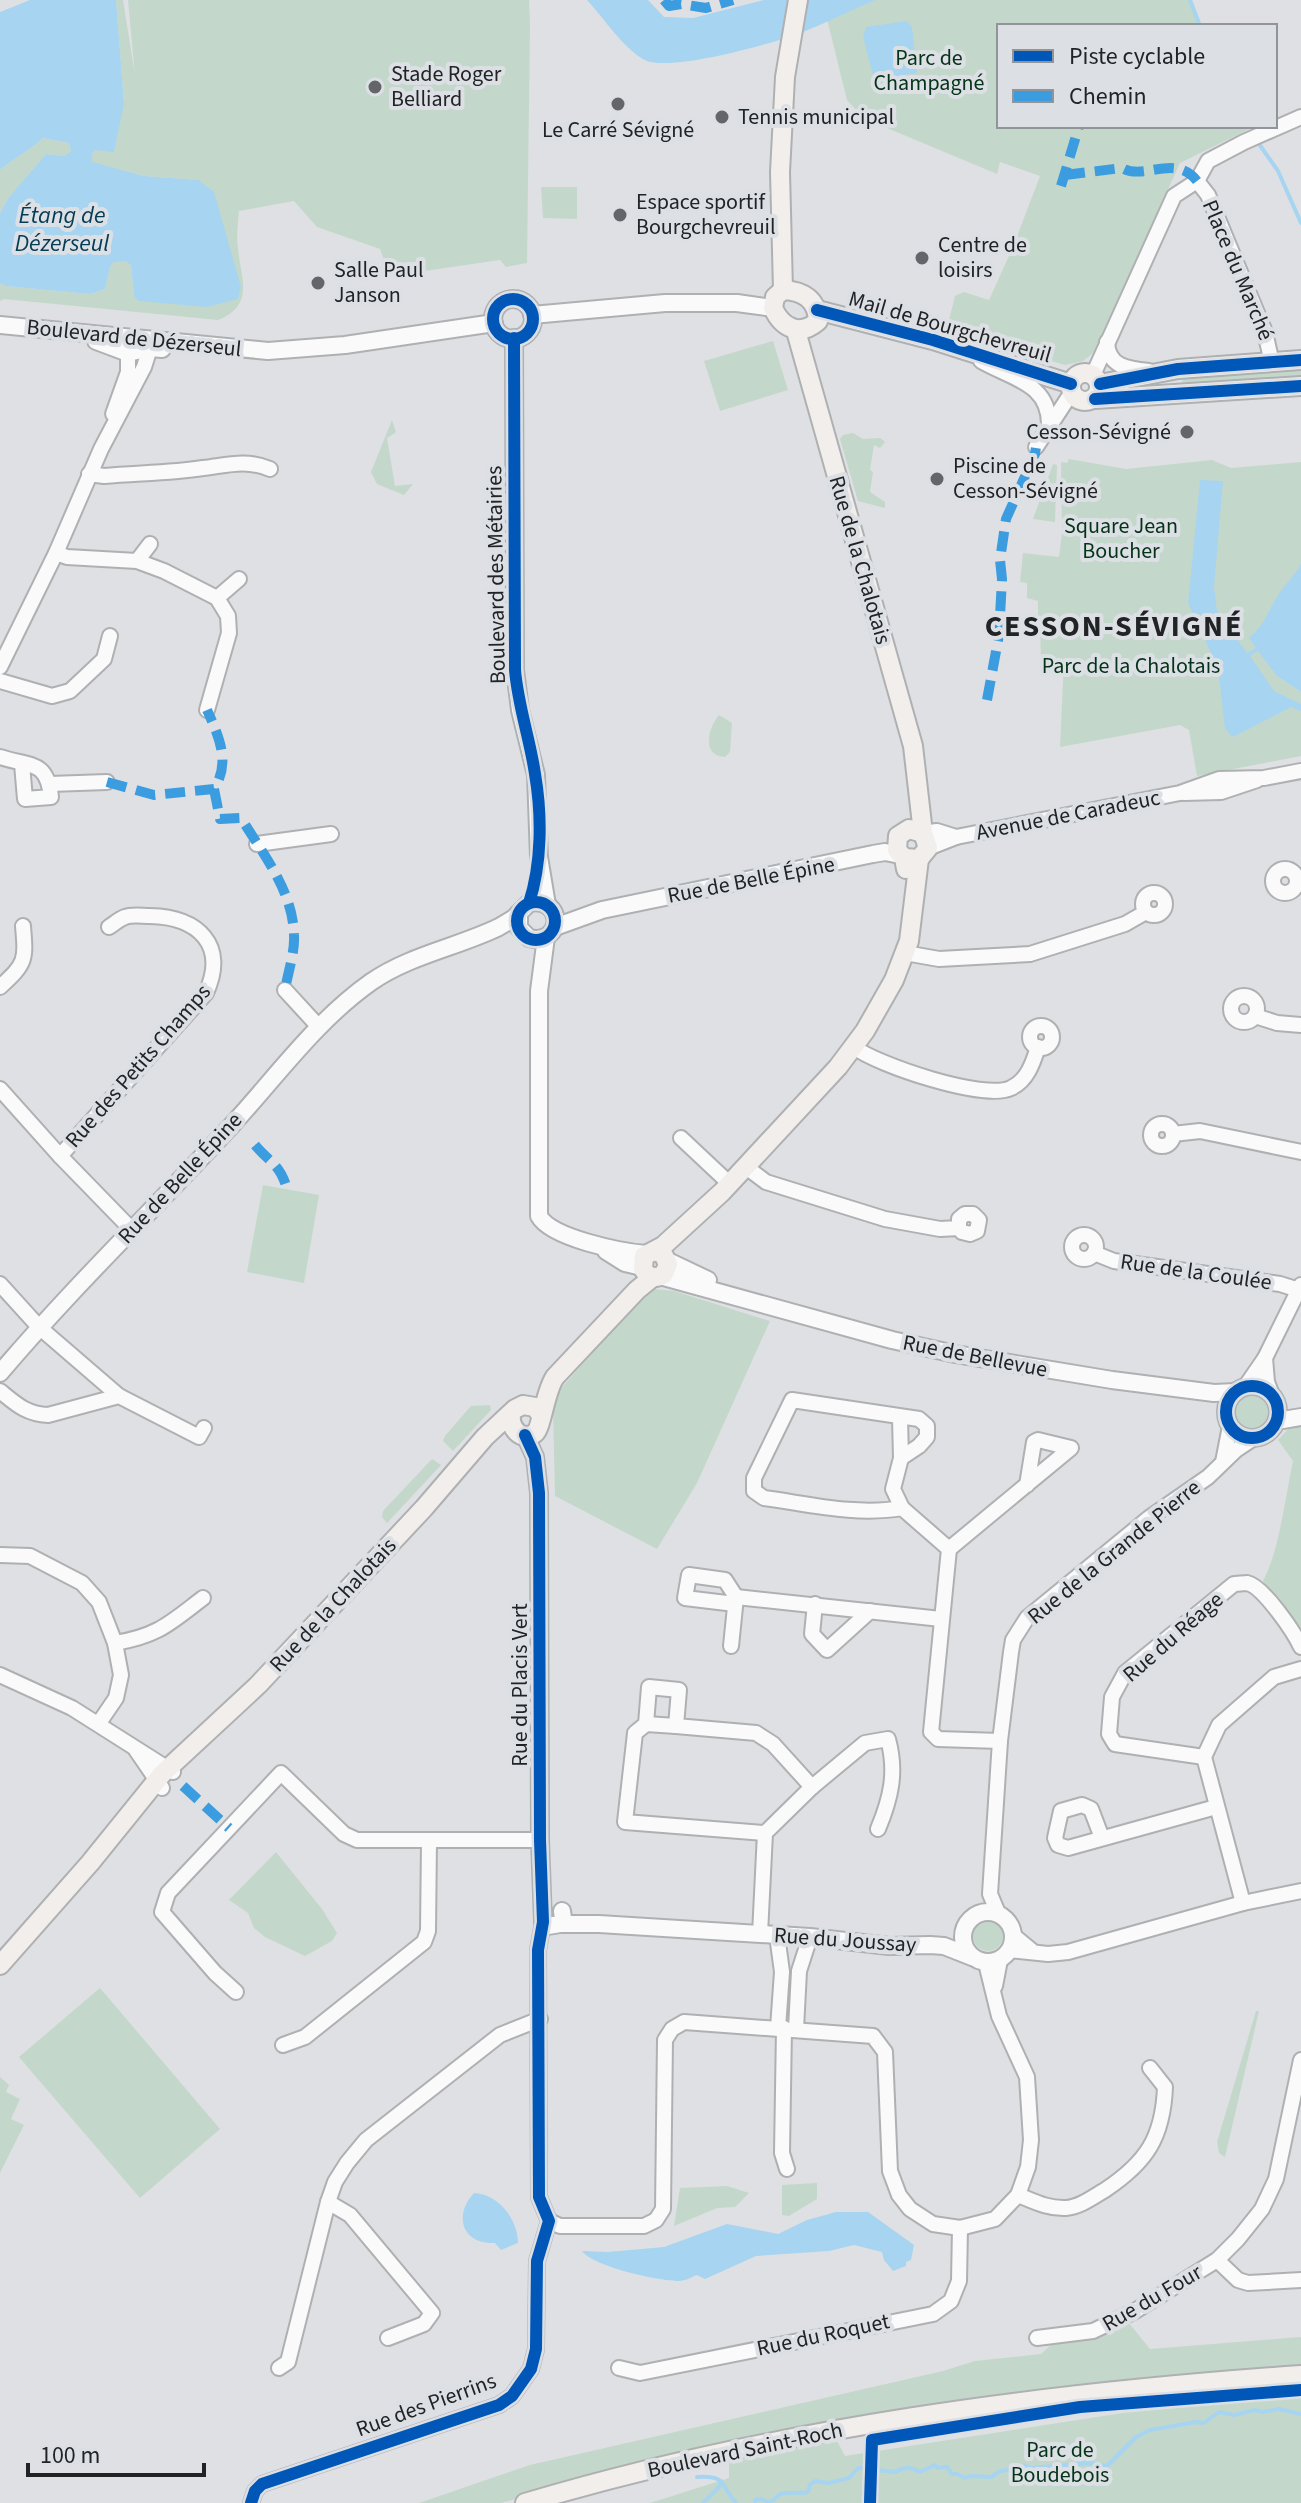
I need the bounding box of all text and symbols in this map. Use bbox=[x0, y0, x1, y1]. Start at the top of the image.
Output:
legend bbox=[997, 24, 1277, 128]
text: Piste cyclable bbox=[1069, 39, 1205, 74]
park label: Parc de Champagné bbox=[874, 42, 985, 99]
place label: Stade Roger Belliard bbox=[391, 58, 502, 115]
marker: Stade Roger Belliard bbox=[366, 78, 384, 96]
text: Chemin bbox=[1069, 79, 1147, 114]
marker: Le Carré Sévigné bbox=[609, 95, 627, 113]
place label: Tennis municipal bbox=[738, 101, 894, 133]
marker: Tennis municipal bbox=[713, 108, 731, 126]
place label: Le Carré Sévigné bbox=[542, 114, 694, 146]
place label: Espace sportif Bourgchevreuil bbox=[636, 186, 776, 243]
street label: Place du Marché bbox=[1194, 195, 1282, 345]
water label: Étang de Dézerseul bbox=[15, 198, 109, 261]
marker: Espace sportif Bourgchevreuil bbox=[611, 206, 629, 224]
place label: Centre de loisirs bbox=[938, 229, 1027, 286]
marker: Centre de loisirs bbox=[913, 249, 931, 267]
place label: Salle Paul Janson bbox=[334, 254, 424, 311]
marker: Salle Paul Janson bbox=[309, 274, 327, 292]
street label: Mail de Bourgchevreuil bbox=[845, 283, 1055, 371]
street label: Boulevard de Dézerseul bbox=[25, 311, 243, 365]
place label: Cesson-Sévigné bbox=[1026, 416, 1171, 448]
marker: Cesson-Sévigné bbox=[1178, 423, 1196, 441]
place label: Piscine de Cesson-Sévigné bbox=[953, 450, 1098, 507]
street label: Boulevard des Métairies bbox=[478, 465, 514, 685]
marker: Piscine de Cesson-Sévigné bbox=[928, 470, 946, 488]
street label: Rue de la Chalotais bbox=[821, 472, 899, 648]
park label: Square Jean Boucher bbox=[1064, 510, 1178, 567]
district label: CESSON-SÉVIGNÉ bbox=[985, 605, 1243, 648]
park label: Parc de la Chalotais bbox=[1042, 650, 1220, 682]
street label: Avenue de Caradeuc bbox=[973, 781, 1163, 849]
street label: Rue de Belle Épine bbox=[665, 848, 838, 912]
street label: Rue des Petits Champs bbox=[58, 977, 218, 1155]
street label: Rue de Belle Épine bbox=[110, 1105, 250, 1251]
street label: Rue de la Coulée bbox=[1118, 1246, 1274, 1298]
street label: Rue de Bellevue bbox=[900, 1326, 1050, 1386]
street label: Rue de la Grande Pierre bbox=[1021, 1472, 1207, 1632]
street label: Rue de la Chalotais bbox=[262, 1531, 404, 1679]
street label: Rue du Réage bbox=[1116, 1584, 1230, 1690]
street label: Rue du Placis Vert bbox=[504, 1603, 536, 1767]
street label: Rue du Joussay bbox=[773, 1919, 918, 1961]
street label: Rue du Four bbox=[1096, 2256, 1208, 2339]
street label: Rue du Roquet bbox=[754, 2305, 893, 2365]
street label: Rue des Pierrins bbox=[351, 2365, 501, 2445]
street label: Boulevard Saint-Roch bbox=[645, 2414, 845, 2486]
scale bar bbox=[28, 2427, 204, 2477]
park label: Parc de Boudebois bbox=[1011, 2434, 1109, 2491]
text: 100 m bbox=[40, 2438, 100, 2473]

